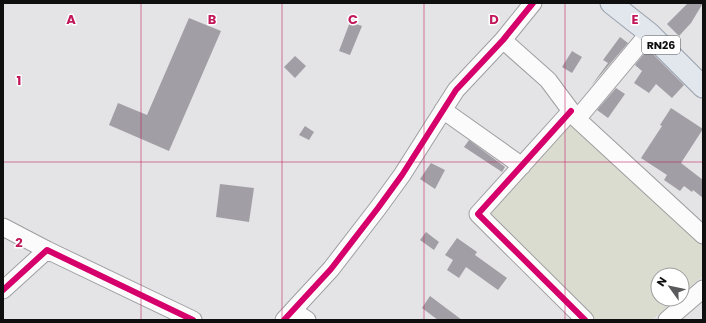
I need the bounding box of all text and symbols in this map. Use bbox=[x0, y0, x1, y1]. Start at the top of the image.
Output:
text: A bbox=[66, 10, 76, 29]
text: B bbox=[208, 10, 217, 29]
text: C bbox=[348, 10, 358, 29]
text: D bbox=[489, 10, 499, 29]
text: E bbox=[631, 10, 639, 29]
road number: RN26 bbox=[642, 36, 680, 54]
text: 1 bbox=[17, 71, 21, 90]
text: 2 bbox=[15, 233, 23, 252]
north arrow bbox=[650, 267, 690, 307]
text: N bbox=[653, 274, 671, 289]

